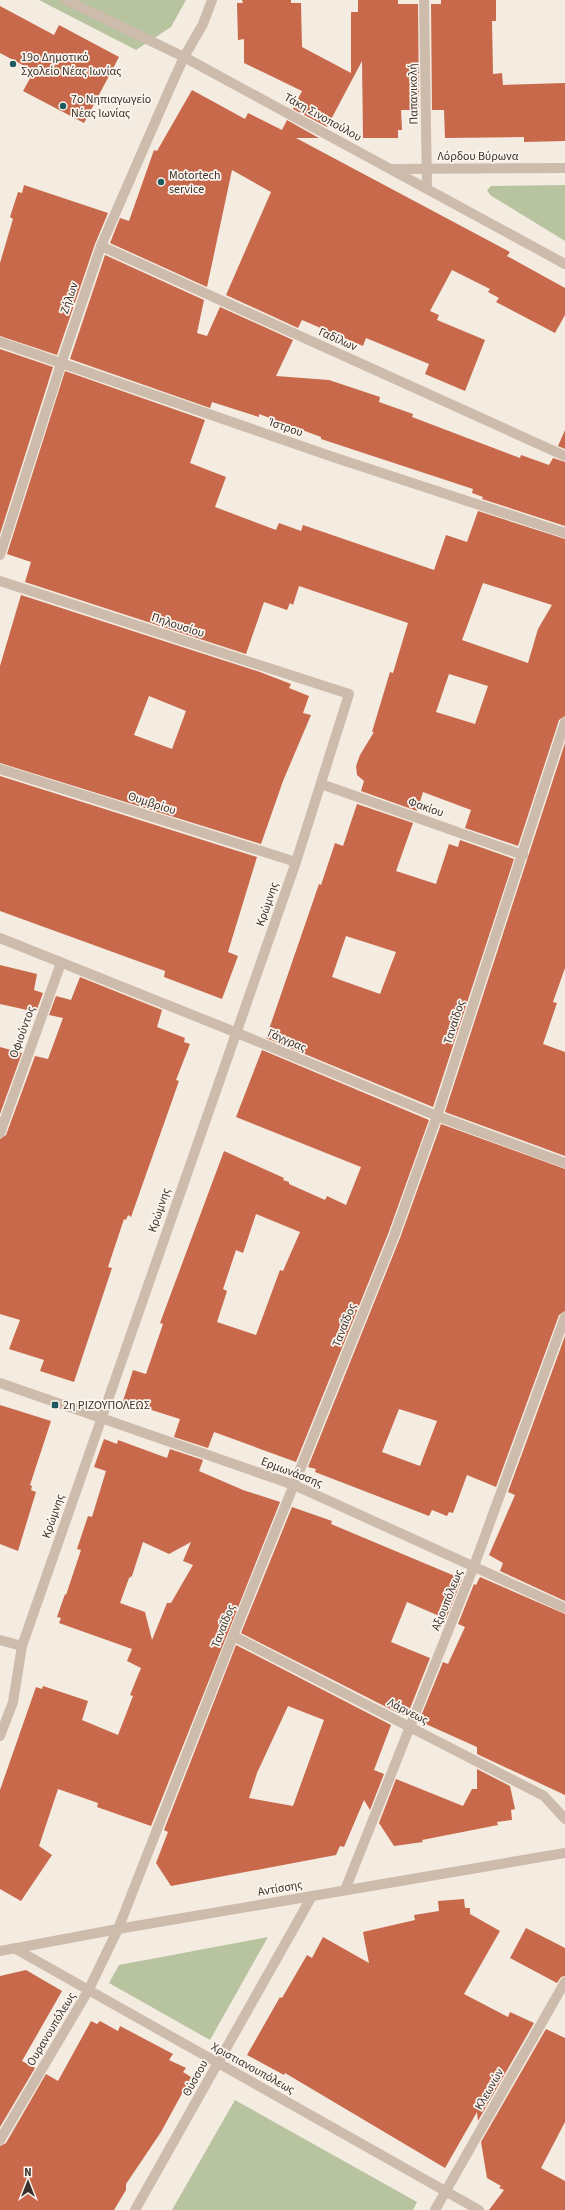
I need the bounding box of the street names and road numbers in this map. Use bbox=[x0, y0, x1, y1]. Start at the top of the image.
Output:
street label: Παπανικολή bbox=[404, 63, 423, 125]
street label: Τάκη Σινοπούλου bbox=[281, 89, 365, 146]
street label: Λόρδου Βύρωνα bbox=[438, 148, 519, 165]
street label: Ζήλων bbox=[56, 280, 83, 316]
street label: Γαδίλων bbox=[316, 323, 360, 356]
street label: Ίστρου bbox=[266, 413, 305, 441]
street label: Πηλουσίου bbox=[149, 609, 207, 642]
street label: Θυμβρίου bbox=[126, 788, 178, 819]
street label: Φακίου bbox=[406, 793, 446, 822]
street label: Κρώμνης bbox=[252, 880, 283, 929]
street label: Ταναΐδος bbox=[439, 998, 470, 1047]
street label: Οφιούντος bbox=[5, 1004, 40, 1060]
street label: Γάγγρας bbox=[265, 1025, 309, 1056]
street label: Κρώμνης bbox=[144, 1186, 175, 1235]
street label: Ταναΐδος bbox=[328, 1301, 361, 1350]
street label: Ερμωνάσσης bbox=[259, 1453, 325, 1492]
street label: Κρώμνης bbox=[38, 1492, 69, 1541]
street label: Αξιουπόλεως bbox=[427, 1567, 468, 1633]
street label: Ταναΐδος bbox=[207, 1602, 240, 1651]
street label: Λάρνεως bbox=[384, 1694, 431, 1729]
street label: Αντίσσης bbox=[256, 1876, 304, 1901]
street label: Ουρανουπόλεως bbox=[23, 1989, 80, 2069]
street label: Χριστιανουπόλεως bbox=[208, 2038, 298, 2098]
street label: Θύσσου bbox=[178, 2057, 212, 2100]
street label: Κλεωνών bbox=[471, 2065, 508, 2113]

